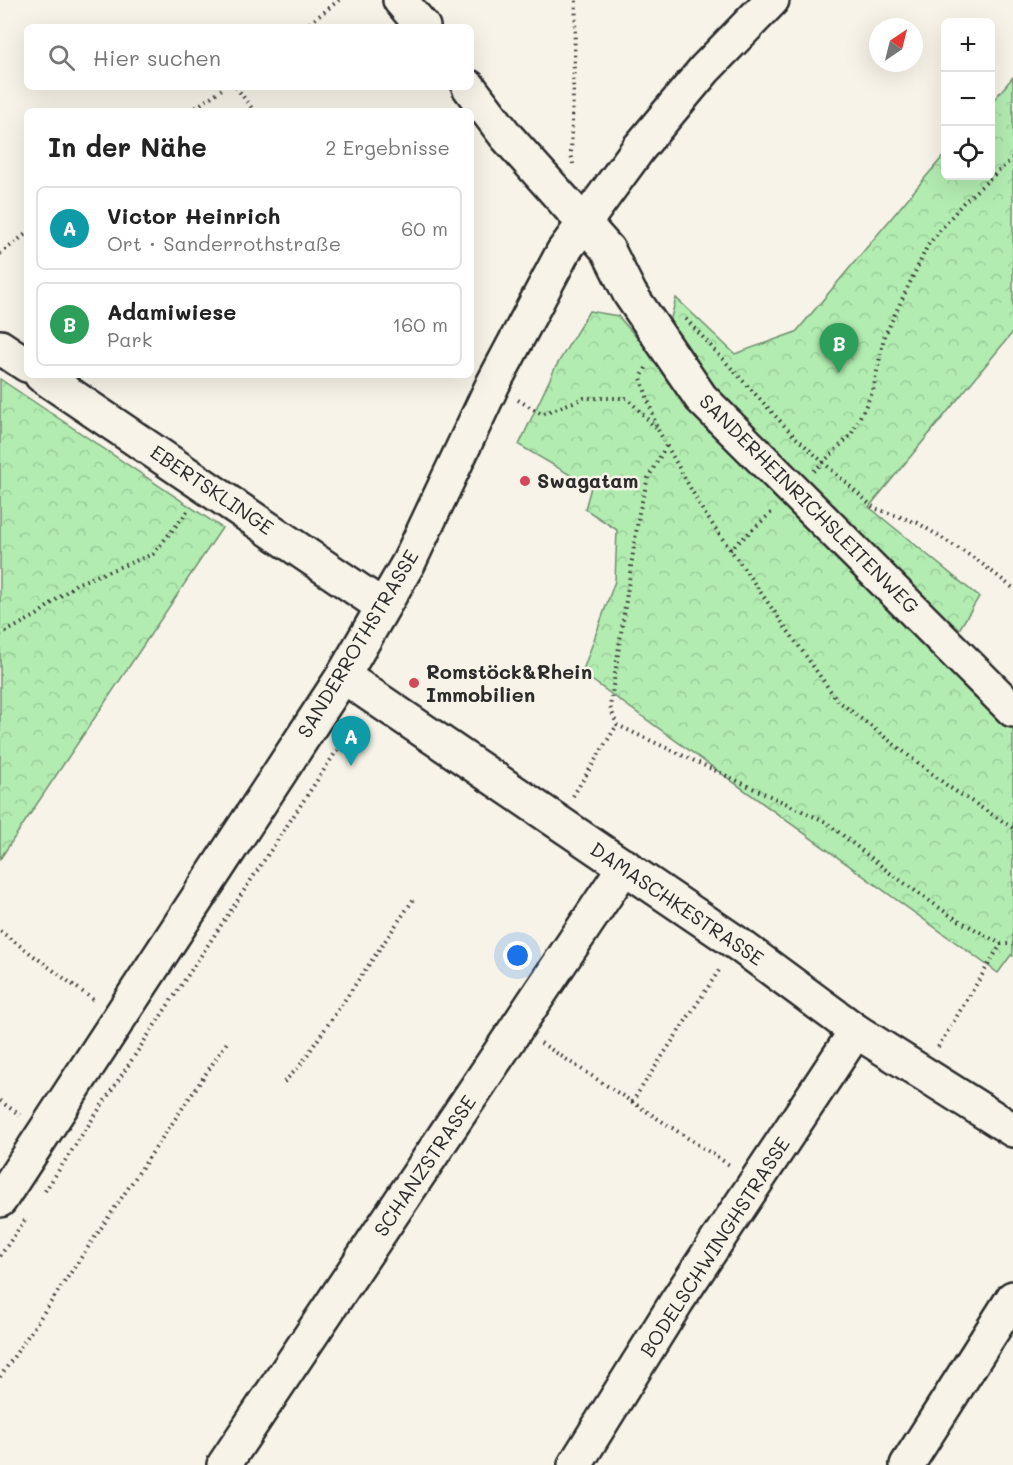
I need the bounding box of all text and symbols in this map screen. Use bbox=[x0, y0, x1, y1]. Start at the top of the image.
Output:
north arrow bbox=[869, 18, 923, 72]
map controls bbox=[941, 18, 995, 180]
button: + bbox=[941, 18, 995, 72]
search box bbox=[24, 24, 474, 90]
icon: search bbox=[45, 41, 78, 74]
text: Hier suchen bbox=[93, 43, 221, 72]
button: − bbox=[941, 72, 995, 126]
button: locate bbox=[941, 126, 995, 180]
text: In der Nähe bbox=[48, 130, 207, 164]
text: 2 Ergebnisse bbox=[325, 134, 450, 160]
text: Victor Heinrich bbox=[107, 201, 280, 230]
text: A bbox=[63, 215, 76, 241]
text: 60 m bbox=[401, 215, 448, 241]
text: Ort · Sanderrothstraße bbox=[107, 230, 341, 256]
text: Adamiwiese bbox=[107, 297, 236, 326]
text: B bbox=[63, 311, 76, 337]
text: 160 m bbox=[392, 311, 448, 337]
pin: B bbox=[820, 324, 858, 373]
text: Park bbox=[107, 326, 152, 352]
street label: SANDERHEINRICHSLEITENWEG bbox=[694, 388, 925, 619]
street label: EBERTSKLINGE bbox=[146, 438, 279, 540]
place label: Swagatam bbox=[537, 467, 638, 493]
marker: Swagatam bbox=[518, 474, 532, 488]
street label: SANDERROTHSTRASSE bbox=[292, 546, 424, 742]
place label: Romstöck&Rhein Immobilien bbox=[426, 658, 592, 707]
marker: Romstöck&Rhein Immobilien bbox=[407, 676, 421, 690]
pin: A bbox=[332, 716, 370, 766]
street label: DAMASCHKESTRASSE bbox=[586, 835, 769, 971]
your location bbox=[503, 941, 532, 970]
street label: SCHANZSTRASSE bbox=[367, 1090, 481, 1241]
street label: BODELSCHWINGHSTRASSE bbox=[633, 1132, 795, 1361]

